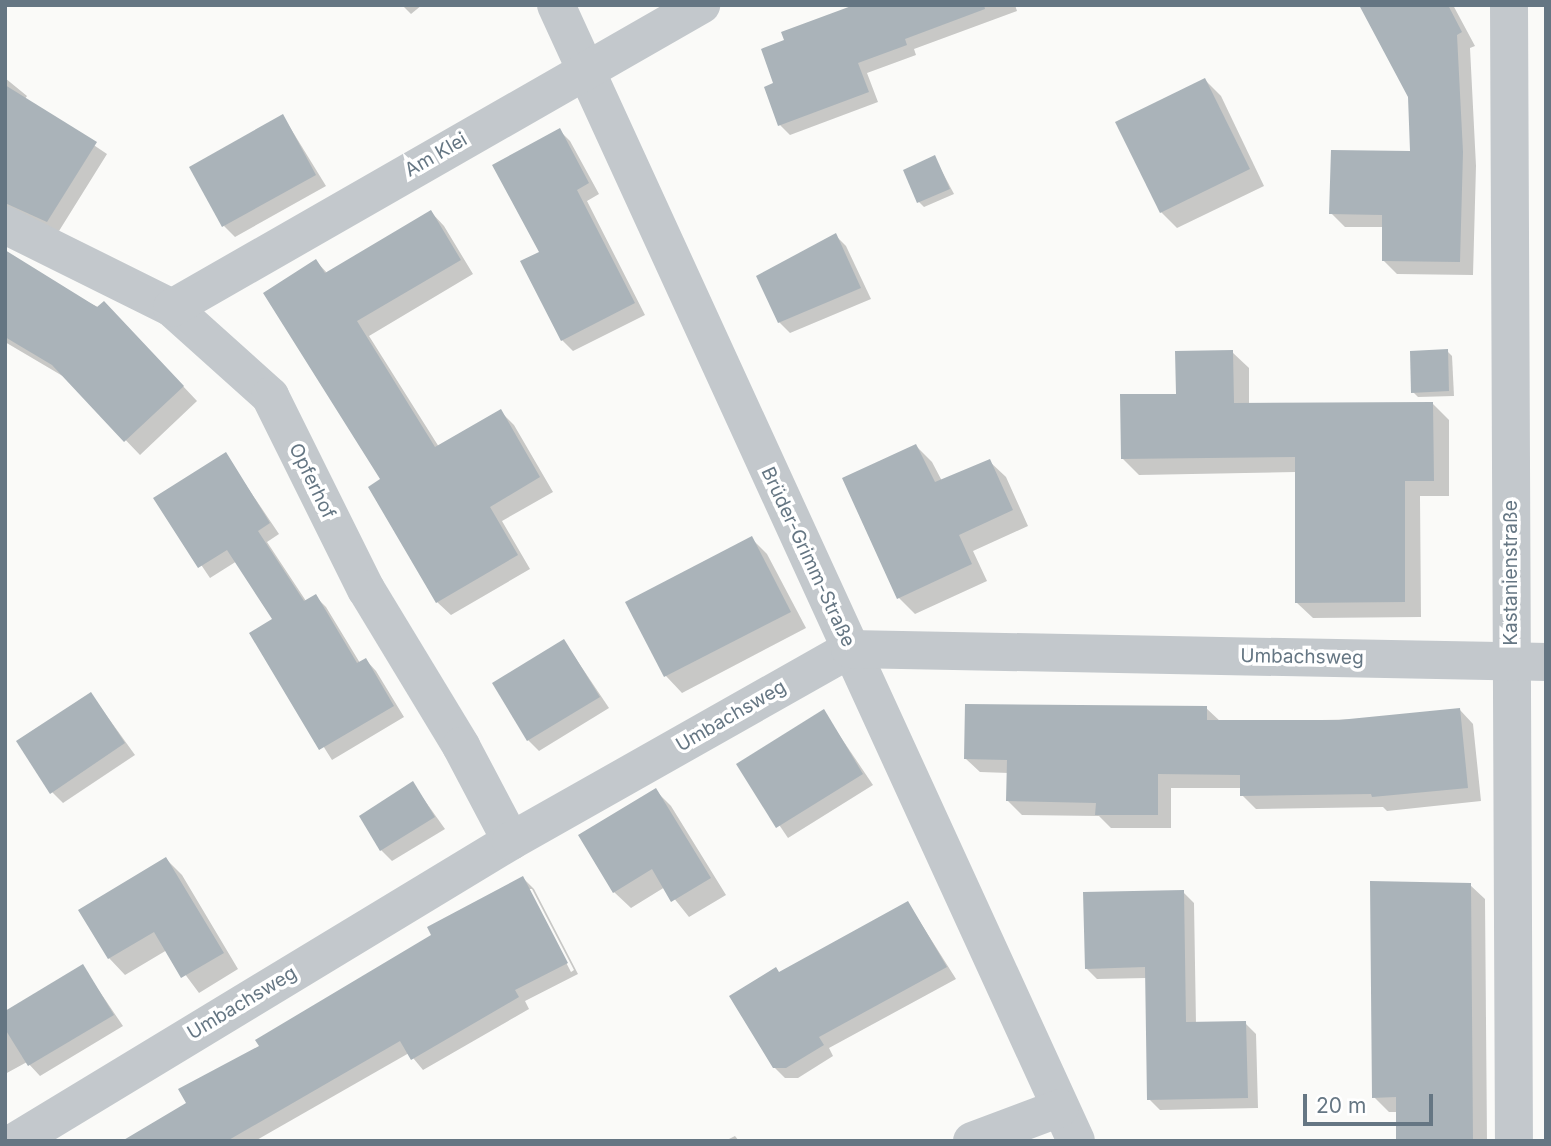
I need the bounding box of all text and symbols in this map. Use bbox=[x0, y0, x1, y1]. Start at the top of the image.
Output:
street label: Am Klei bbox=[401, 128, 471, 182]
street label: Opferhof bbox=[284, 440, 340, 522]
street label: Brüder-Grimm-Straße bbox=[756, 463, 860, 651]
street label: Kastanienstraße bbox=[1500, 500, 1522, 646]
street label: Umbachsweg bbox=[1240, 645, 1364, 669]
street label: Umbachsweg bbox=[672, 675, 790, 757]
street label: Umbachsweg bbox=[183, 961, 301, 1045]
scale bar bbox=[1306, 1080, 1436, 1124]
text: 20 m bbox=[1316, 1093, 1366, 1118]

